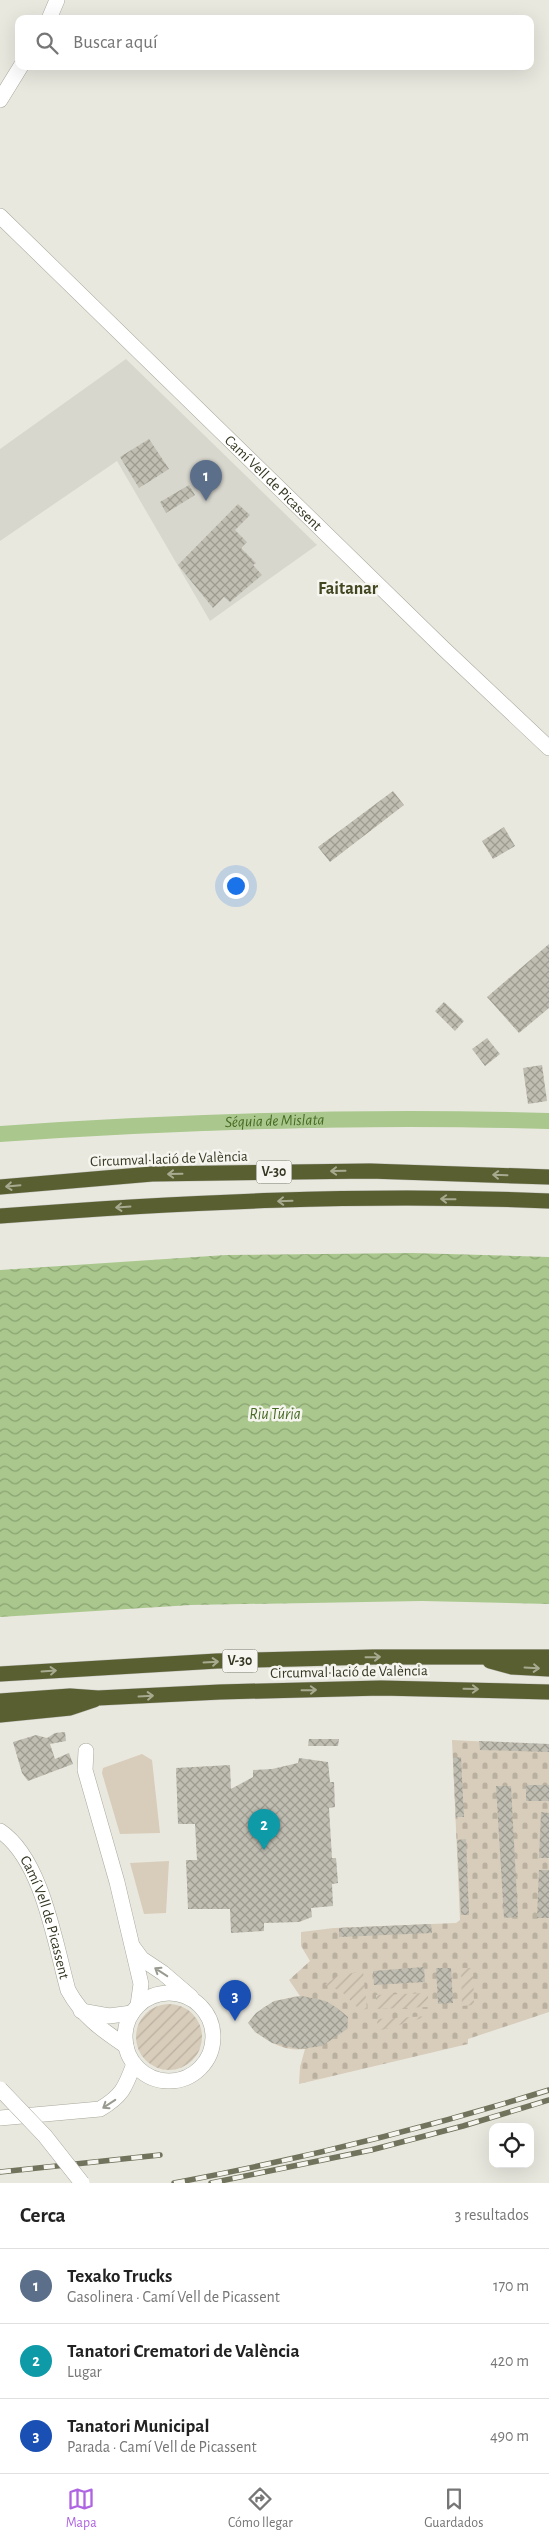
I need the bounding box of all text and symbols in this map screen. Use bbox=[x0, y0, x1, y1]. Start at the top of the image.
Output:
search box bbox=[15, 15, 534, 70]
icon: search bbox=[33, 29, 61, 57]
text: Buscar aquí bbox=[73, 33, 158, 52]
street label: Camí Vell de Picassent bbox=[222, 432, 325, 533]
pin: 1 bbox=[190, 460, 222, 501]
district label: Faitanar bbox=[318, 580, 379, 598]
your location bbox=[223, 873, 249, 899]
water label: Séquia de Mislata bbox=[225, 1112, 325, 1131]
street label: Circumval·lació de València bbox=[90, 1149, 248, 1169]
road number: V-30 bbox=[256, 1160, 292, 1184]
one-way arrow bbox=[330, 1167, 346, 1176]
one-way arrow bbox=[168, 1169, 184, 1178]
one-way arrow bbox=[493, 1171, 509, 1180]
one-way arrow bbox=[6, 1181, 22, 1190]
one-way arrow bbox=[440, 1194, 456, 1204]
one-way arrow bbox=[278, 1196, 294, 1205]
one-way arrow bbox=[115, 1202, 131, 1211]
water label: Riu Túria bbox=[249, 1406, 301, 1422]
road number: V-30 bbox=[222, 1650, 258, 1672]
one-way arrow bbox=[365, 1652, 381, 1662]
one-way arrow bbox=[203, 1657, 219, 1666]
street label: Circumval·lació de València bbox=[270, 1663, 428, 1681]
one-way arrow bbox=[524, 1663, 540, 1673]
one-way arrow bbox=[40, 1666, 56, 1675]
one-way arrow bbox=[462, 1684, 479, 1694]
one-way arrow bbox=[300, 1685, 316, 1694]
one-way arrow bbox=[138, 1691, 154, 1700]
pin: 2 bbox=[248, 1809, 280, 1850]
street label: Camí Vell de Picassent bbox=[18, 1853, 72, 1981]
one-way arrow bbox=[155, 1967, 169, 1977]
pin: 3 bbox=[219, 1980, 251, 2021]
one-way arrow bbox=[102, 2099, 116, 2109]
map controls bbox=[489, 2123, 534, 2168]
button: locate bbox=[489, 2123, 534, 2168]
text: Cerca bbox=[20, 2205, 66, 2226]
text: 3 resultados bbox=[455, 2207, 529, 2223]
text: Texako Trucks bbox=[67, 2267, 172, 2286]
text: 1 bbox=[33, 2278, 39, 2294]
text: 170 m bbox=[493, 2278, 529, 2294]
text: Gasolinera · Camí Vell de Picassent bbox=[67, 2289, 280, 2305]
text: Tanatori Crematori de València bbox=[67, 2342, 300, 2361]
text: 2 bbox=[32, 2353, 40, 2369]
text: 420 m bbox=[490, 2353, 529, 2369]
text: Lugar bbox=[67, 2364, 102, 2380]
text: Tanatori Municipal bbox=[67, 2417, 209, 2436]
text: 3 bbox=[33, 2428, 39, 2444]
text: 490 m bbox=[490, 2428, 529, 2444]
text: Parada · Camí Vell de Picassent bbox=[67, 2439, 257, 2455]
tab: Mapa bbox=[66, 2485, 97, 2532]
tab: Cómo llegar bbox=[228, 2485, 293, 2532]
tab: Guardados bbox=[424, 2485, 483, 2532]

